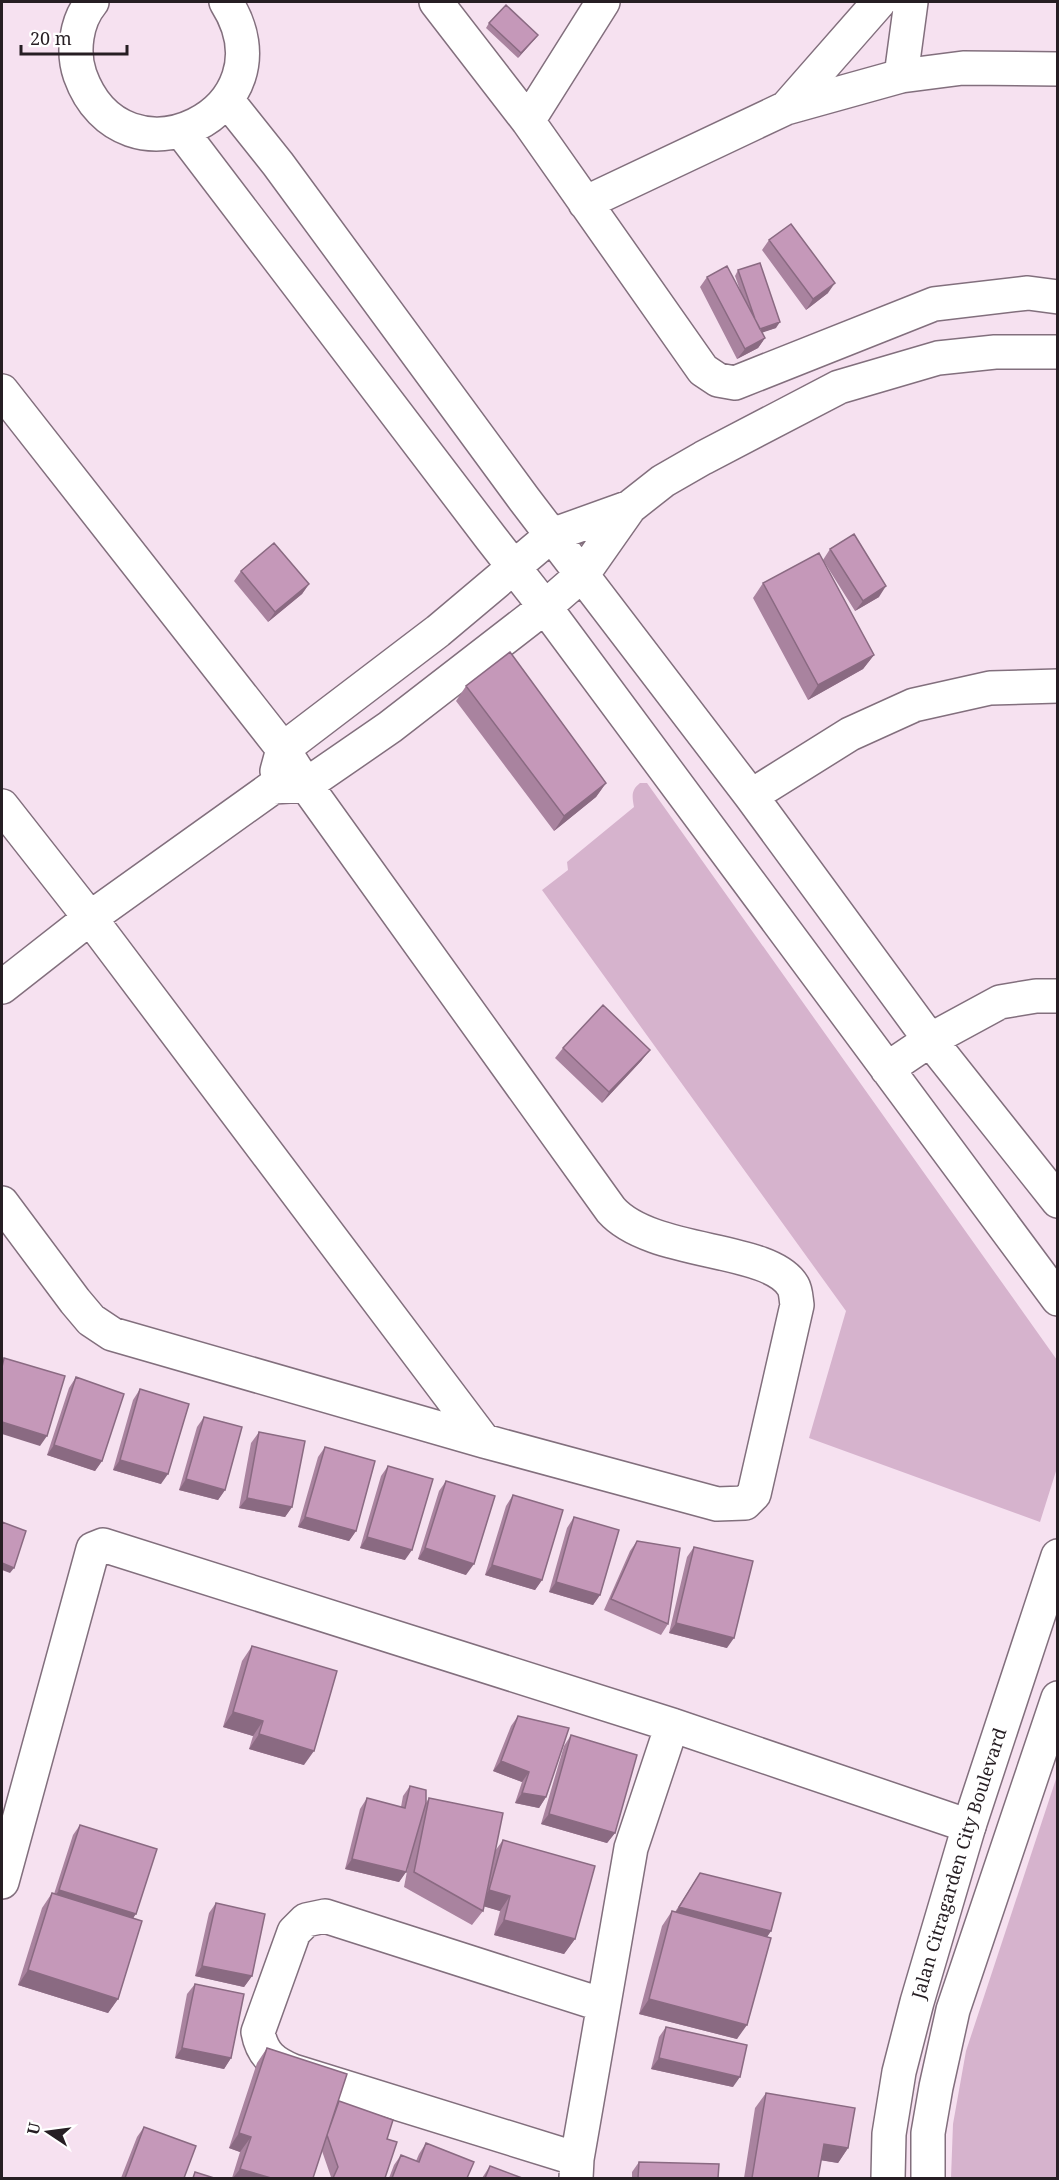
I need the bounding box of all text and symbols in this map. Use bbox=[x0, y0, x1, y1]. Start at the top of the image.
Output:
scale bar bbox=[21, 18, 128, 56]
text: 20 m bbox=[30, 26, 72, 50]
street label: Jalan Citragarden City Boulevard bbox=[905, 1725, 1012, 2003]
north arrow bbox=[18, 2102, 78, 2162]
text: U bbox=[21, 2120, 45, 2137]

